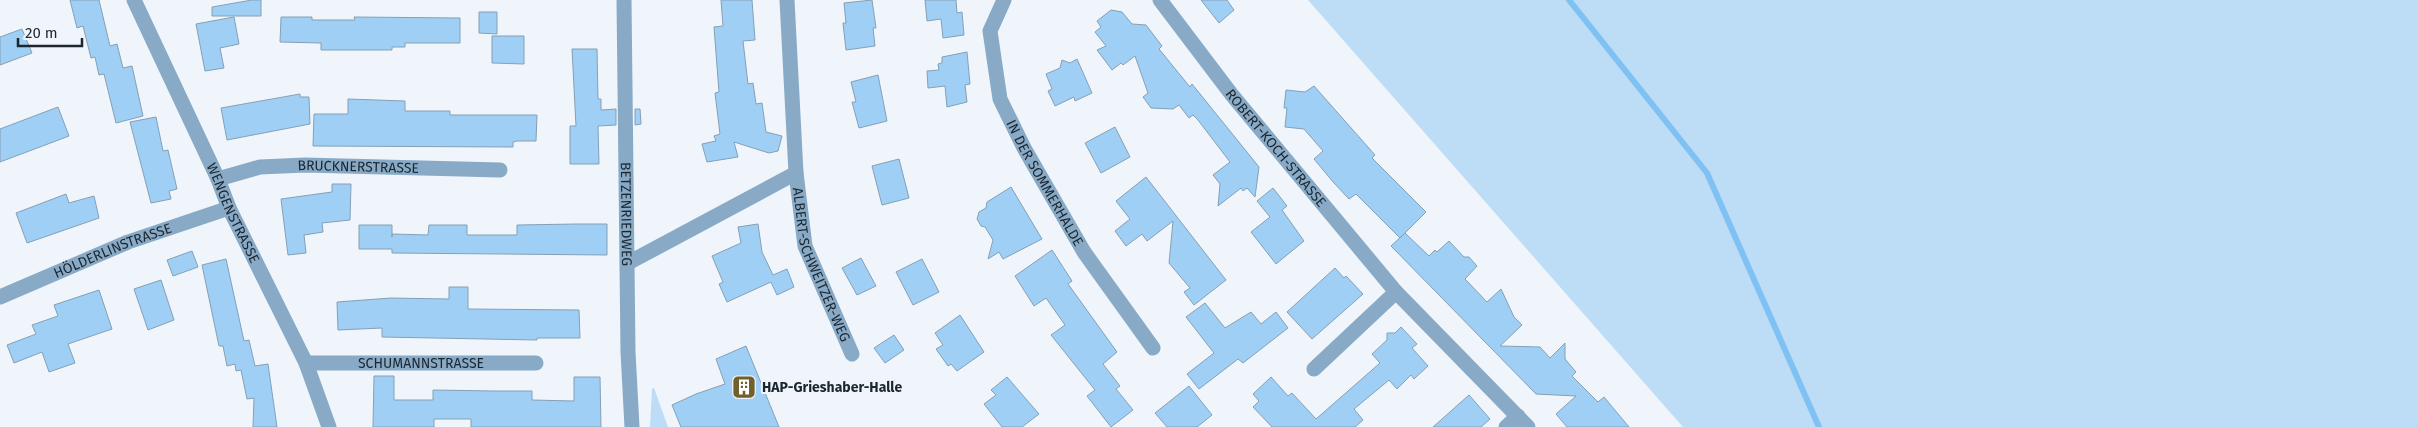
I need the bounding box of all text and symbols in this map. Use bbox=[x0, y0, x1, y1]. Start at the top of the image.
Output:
scale bar bbox=[18, 15, 81, 47]
text: 20 m bbox=[25, 24, 58, 42]
street label: ROBERT-KOCH-STRASSE bbox=[1222, 86, 1330, 210]
street label: IN DER SOMMERHALDE bbox=[1003, 117, 1087, 249]
street label: BRUCKNERSTRASSE bbox=[297, 156, 419, 176]
street label: WENGENSTRASSE bbox=[203, 160, 263, 266]
street label: BETZENRIEDWEG bbox=[617, 162, 636, 266]
street label: ALBERT-SCHWEITZER-WEG bbox=[789, 186, 854, 344]
street label: HÖLDERLINSTRASSE bbox=[51, 219, 174, 281]
street label: SCHUMANNSTRASSE bbox=[358, 355, 484, 372]
building icon: HAP-Grieshaber-Halle bbox=[731, 374, 757, 400]
place label: HAP-Grieshaber-Halle bbox=[762, 379, 902, 396]

